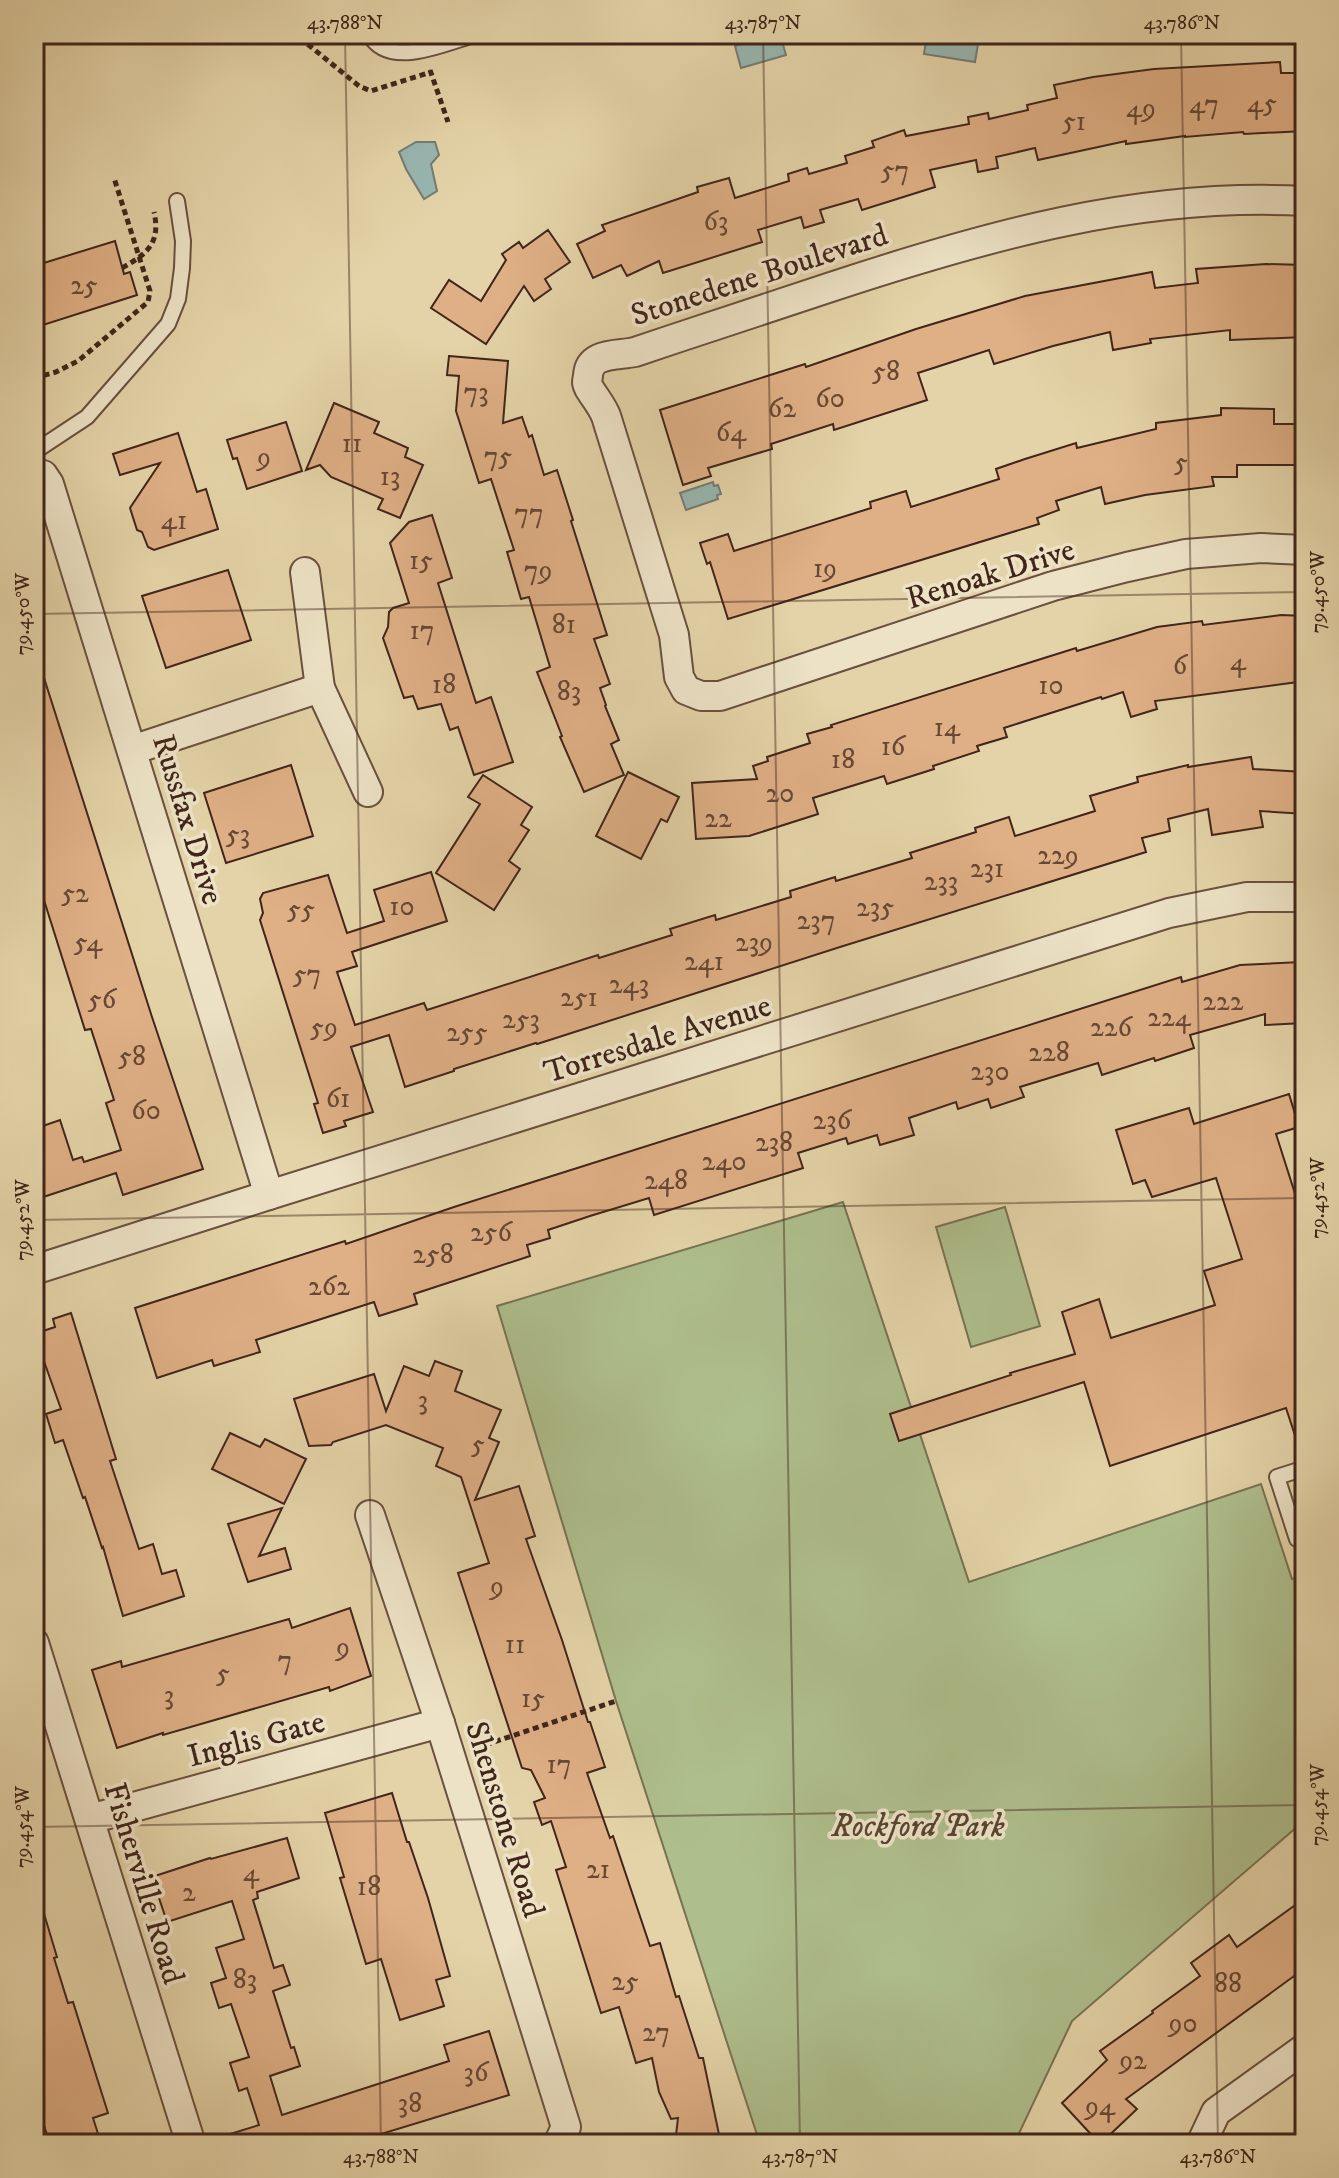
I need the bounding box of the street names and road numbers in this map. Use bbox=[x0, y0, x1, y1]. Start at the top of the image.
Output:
street label: Stonedene Boulevard bbox=[626, 215, 893, 336]
street label: Renoak Drive bbox=[901, 530, 1080, 619]
street label: Russfax Drive bbox=[142, 730, 232, 909]
street label: Torresdale Avenue bbox=[539, 986, 776, 1093]
street label: Inglis Gate bbox=[184, 1702, 329, 1777]
street label: Shenstone Road bbox=[455, 1717, 553, 1922]
street label: Fisherville Road bbox=[93, 1778, 193, 1989]

